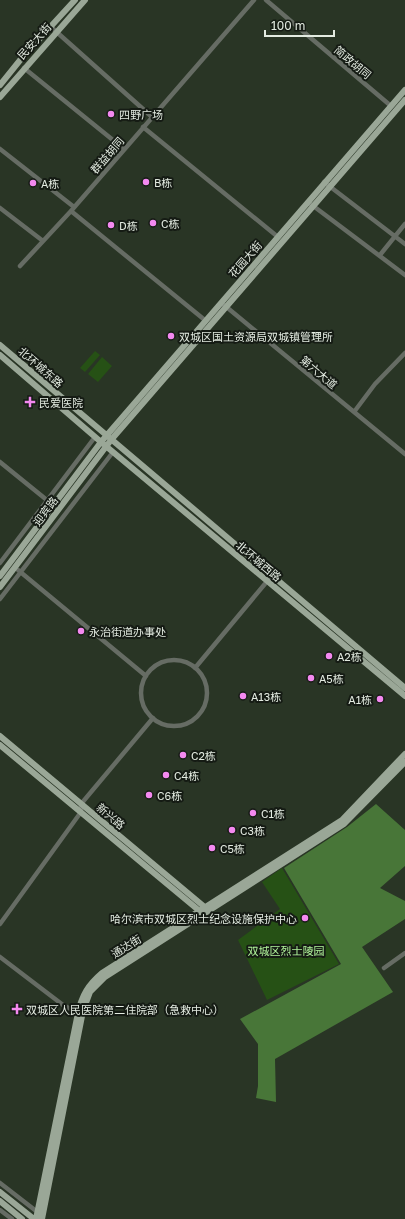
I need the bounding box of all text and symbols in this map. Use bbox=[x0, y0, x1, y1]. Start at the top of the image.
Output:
scale bar bbox=[265, 12, 334, 38]
text: 100 m bbox=[271, 18, 305, 33]
street label: 民安大街 bbox=[14, 20, 54, 62]
street label: 简政胡同 bbox=[332, 43, 374, 81]
place label: 四野广场 bbox=[119, 108, 163, 121]
marker: 四野广场 bbox=[106, 109, 116, 119]
street label: 群益胡同 bbox=[88, 134, 126, 176]
place label: B栋 bbox=[154, 176, 172, 189]
place label: A栋 bbox=[41, 177, 59, 190]
marker: B栋 bbox=[141, 177, 151, 187]
marker: A栋 bbox=[28, 178, 38, 188]
place label: C栋 bbox=[161, 217, 179, 230]
marker: C栋 bbox=[148, 218, 158, 228]
place label: D栋 bbox=[119, 219, 138, 232]
marker: D栋 bbox=[106, 220, 116, 230]
street label: 花园大街 bbox=[226, 238, 264, 280]
place label: 双城区国土资源局双城镇管理所 bbox=[179, 330, 333, 343]
marker: 双城区国土资源局双城镇管理所 bbox=[166, 331, 176, 341]
street label: 北环城东路 bbox=[16, 344, 66, 390]
street label: 第六大道 bbox=[298, 353, 340, 391]
marker: 民爱医院 bbox=[24, 396, 36, 408]
place label: 民爱医院 bbox=[39, 396, 83, 409]
street label: 迎宾路 bbox=[30, 494, 60, 528]
street label: 北环城西路 bbox=[234, 538, 284, 584]
place label: 永治街道办事处 bbox=[89, 625, 166, 638]
marker: 永治街道办事处 bbox=[76, 626, 86, 636]
place label: A2栋 bbox=[337, 650, 362, 663]
marker: A2栋 bbox=[324, 651, 334, 661]
place label: A5栋 bbox=[319, 672, 344, 685]
marker: A5栋 bbox=[306, 673, 316, 683]
place label: A13栋 bbox=[251, 690, 281, 703]
marker: A13栋 bbox=[238, 691, 248, 701]
place label: A1栋 bbox=[348, 693, 372, 706]
marker: A1栋 bbox=[375, 694, 385, 704]
place label: C2栋 bbox=[191, 749, 216, 762]
marker: C2栋 bbox=[178, 750, 188, 760]
place label: C4栋 bbox=[174, 769, 199, 782]
marker: C4栋 bbox=[161, 770, 171, 780]
place label: C6栋 bbox=[157, 789, 182, 802]
marker: C6栋 bbox=[144, 790, 154, 800]
street label: 新兴路 bbox=[94, 800, 128, 832]
place label: C1栋 bbox=[261, 807, 285, 820]
marker: C1栋 bbox=[248, 808, 258, 818]
place label: C3栋 bbox=[240, 824, 265, 837]
marker: C3栋 bbox=[227, 825, 237, 835]
place label: C5栋 bbox=[220, 842, 245, 855]
marker: C5栋 bbox=[207, 843, 217, 853]
place label: 哈尔滨市双城区烈士纪念设施保护中心 bbox=[110, 912, 297, 925]
marker: 哈尔滨市双城区烈士纪念设施保护中心 bbox=[300, 913, 310, 923]
street label: 通达街 bbox=[109, 932, 143, 960]
park label: 双城区烈士陵园 bbox=[248, 944, 325, 957]
marker: 双城区人民医院第二住院部（急救中心） bbox=[11, 1003, 23, 1015]
place label: 双城区人民医院第二住院部（急救中心） bbox=[26, 1003, 224, 1016]

